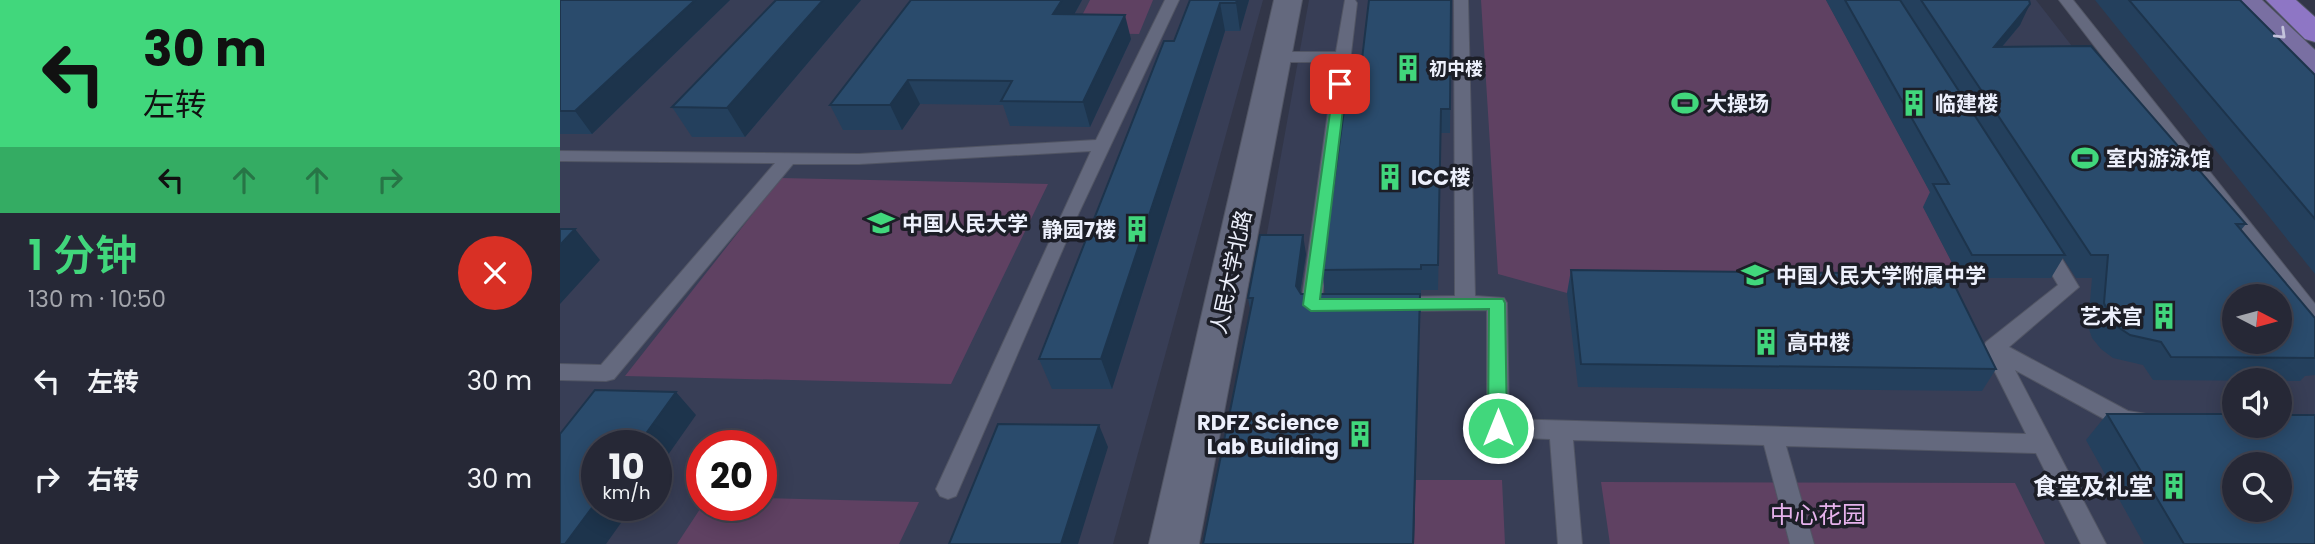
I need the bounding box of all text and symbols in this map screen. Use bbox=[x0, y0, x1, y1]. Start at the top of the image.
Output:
text: 30 m bbox=[143, 15, 267, 83]
one-way arrow bbox=[2272, 25, 2285, 38]
icon: left bbox=[28, 28, 119, 119]
building icon: 初中楼 bbox=[1393, 53, 1423, 83]
pin bbox=[1310, 54, 1370, 114]
place label: 初中楼 bbox=[1429, 56, 1483, 81]
icon: arrive bbox=[1321, 65, 1359, 103]
text: 左转 bbox=[143, 82, 207, 127]
sports icon: 大操场 bbox=[1670, 88, 1700, 118]
building icon: 临建楼 bbox=[1899, 88, 1929, 118]
place label: 大操场 bbox=[1706, 89, 1769, 118]
place label: 临建楼 bbox=[1935, 89, 1998, 118]
sports icon: 室内游泳馆 bbox=[2070, 143, 2100, 173]
place label: 室内游泳馆 bbox=[2106, 144, 2211, 173]
icon: left bbox=[152, 161, 190, 199]
icon: ahead bbox=[225, 161, 263, 199]
icon: ahead bbox=[298, 161, 336, 199]
icon: right bbox=[371, 161, 409, 199]
building icon: ICC楼 bbox=[1375, 162, 1405, 192]
place label: ICC楼 bbox=[1411, 163, 1470, 192]
street label: 人民大学北路 bbox=[1204, 207, 1258, 337]
school or university icon: 中国人民大学 bbox=[866, 208, 896, 238]
place label: 中国人民大学 bbox=[902, 209, 1028, 238]
building icon: 静园7楼 bbox=[1122, 214, 1152, 244]
place label: 静园7楼 bbox=[1042, 215, 1116, 244]
text: 1 分钟 bbox=[28, 226, 137, 285]
button: close bbox=[458, 236, 532, 310]
school or university icon: 中国人民大学附属中学 bbox=[1740, 260, 1770, 290]
place label: 中国人民大学附属中学 bbox=[1776, 261, 1986, 290]
text: 130 m · 10:50 bbox=[28, 283, 166, 315]
north arrow bbox=[2222, 284, 2292, 354]
map controls bbox=[2222, 284, 2292, 522]
building icon: 艺术宫 bbox=[2149, 301, 2179, 331]
place label: 艺术宫 bbox=[2080, 302, 2143, 331]
building icon: 高中楼 bbox=[1751, 327, 1781, 357]
place label: 高中楼 bbox=[1787, 328, 1850, 357]
icon: left bbox=[28, 362, 66, 400]
text: 30 m bbox=[467, 363, 532, 399]
text: 左转 bbox=[87, 364, 139, 400]
button: sound bbox=[2222, 368, 2292, 438]
position arrow bbox=[1461, 391, 1535, 465]
place label: RDFZ Science Lab Building bbox=[1197, 408, 1339, 461]
building icon: RDFZ Science Lab Building bbox=[1345, 419, 1375, 449]
speed limit sign: 20 bbox=[686, 430, 777, 521]
text: 10 bbox=[609, 442, 644, 491]
button: search bbox=[2222, 452, 2292, 522]
icon: right bbox=[28, 460, 66, 498]
text: 30 m bbox=[467, 461, 532, 497]
text: 右转 bbox=[87, 462, 139, 498]
place label: 食堂及礼堂 bbox=[2033, 470, 2153, 503]
building icon: 食堂及礼堂 bbox=[2159, 471, 2189, 501]
text: km/h bbox=[603, 480, 650, 505]
park label: 中心花园 bbox=[1770, 498, 1866, 531]

